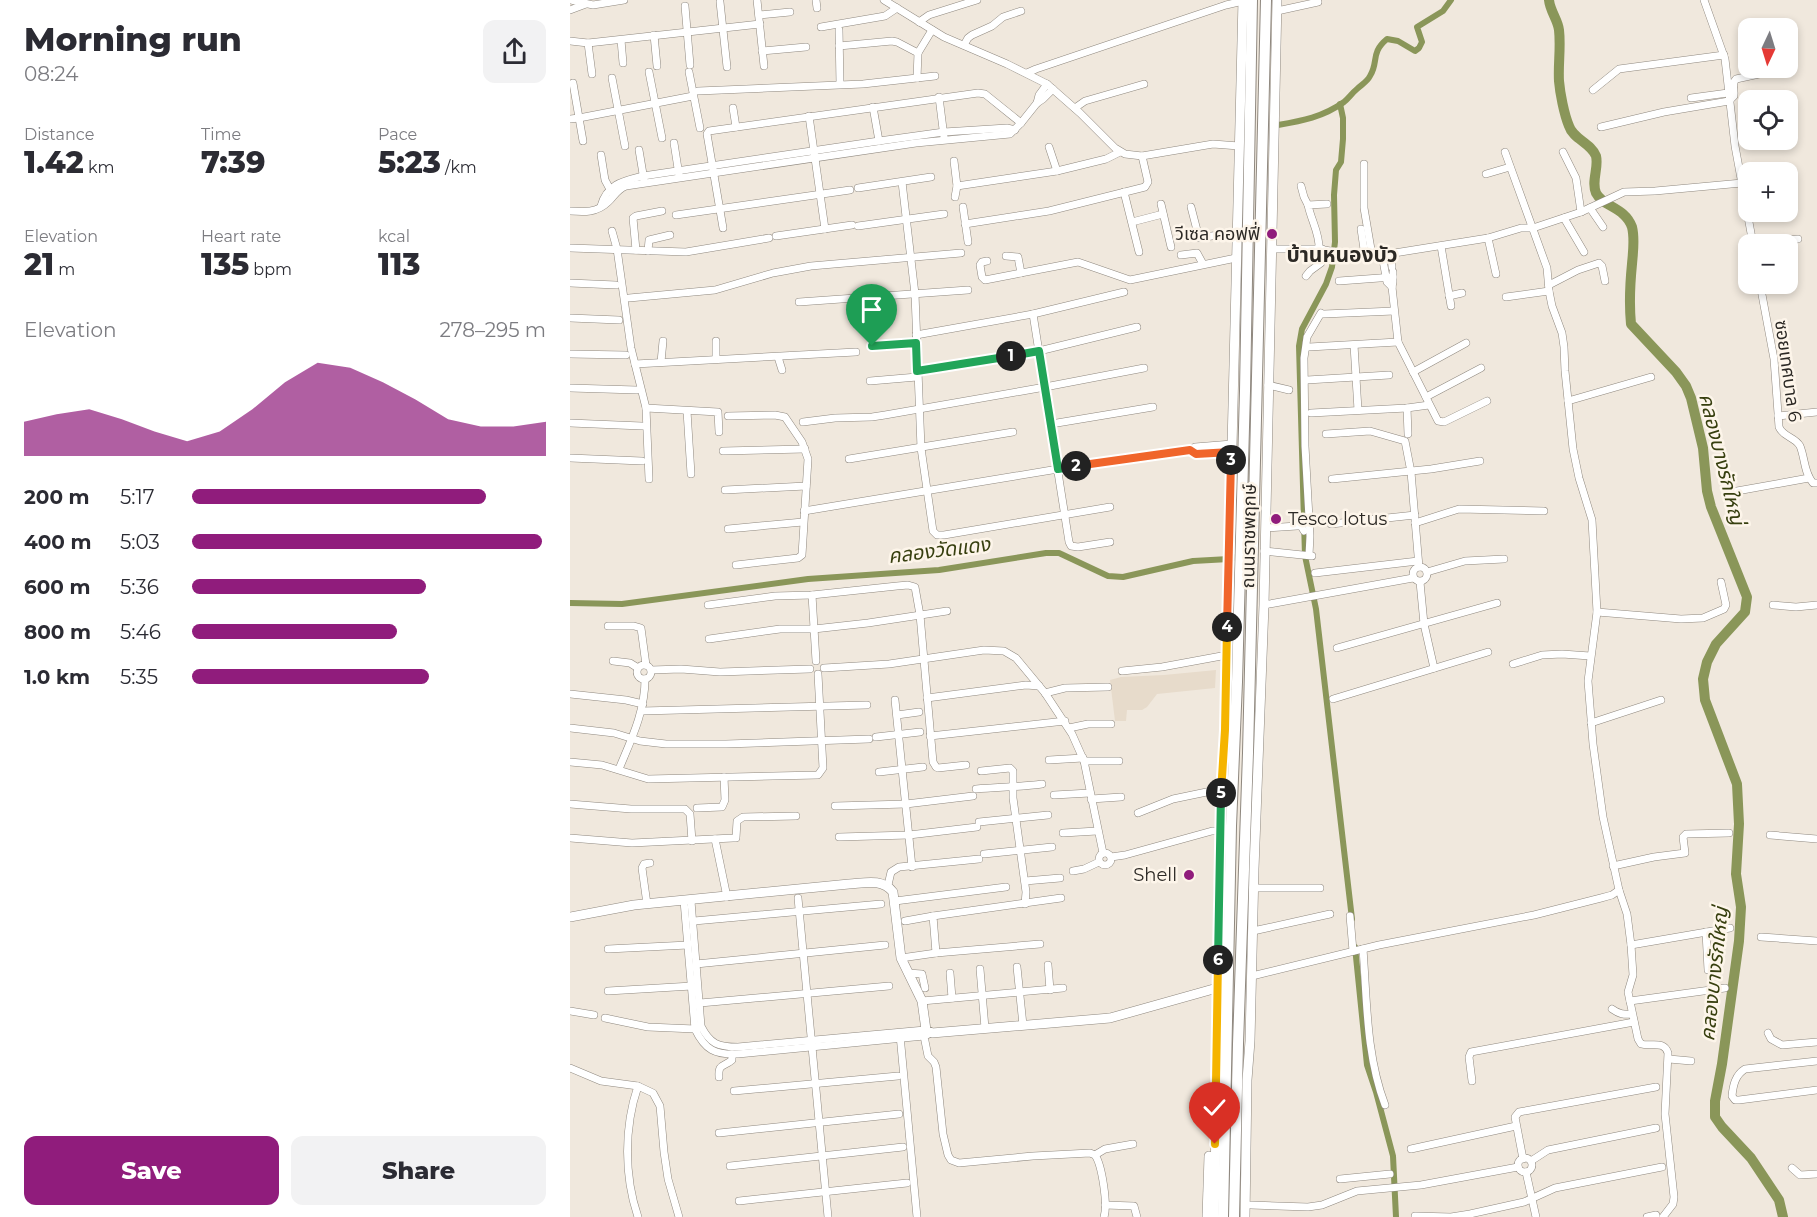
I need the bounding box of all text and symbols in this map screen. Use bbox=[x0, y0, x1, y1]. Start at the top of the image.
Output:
north arrow bbox=[1738, 18, 1798, 78]
map controls bbox=[1738, 18, 1798, 294]
text: Morning run bbox=[24, 19, 242, 59]
button: share bbox=[483, 20, 546, 83]
text: 08:24 bbox=[24, 62, 78, 86]
button: locate bbox=[1738, 90, 1798, 150]
text: Distance bbox=[24, 125, 94, 144]
text: Time bbox=[201, 125, 241, 144]
text: Pace bbox=[378, 125, 417, 144]
text: 1.42 bbox=[24, 144, 84, 181]
text: 7:39 bbox=[201, 144, 265, 181]
text: 5:23 bbox=[378, 144, 441, 181]
text: km bbox=[84, 158, 114, 177]
text: /km bbox=[441, 158, 477, 177]
button: + bbox=[1738, 162, 1798, 222]
place label: วีเซล คอฟฟี่ bbox=[1174, 221, 1260, 245]
text: Elevation bbox=[24, 227, 98, 246]
text: Heart rate bbox=[201, 227, 281, 246]
text: kcal bbox=[378, 227, 410, 246]
marker: วีเซล คอฟฟี่ bbox=[1265, 227, 1279, 241]
button: − bbox=[1738, 234, 1798, 294]
district label: บ้านหนองบัว bbox=[1286, 242, 1398, 267]
text: 21 bbox=[24, 246, 54, 283]
text: 135 bbox=[201, 246, 249, 283]
text: 113 bbox=[378, 246, 420, 283]
text: m bbox=[54, 260, 75, 279]
text: bpm bbox=[249, 260, 292, 279]
pin bbox=[846, 284, 897, 346]
icon: arrive bbox=[855, 293, 888, 326]
text: Elevation bbox=[24, 318, 116, 342]
text: 278–295 m bbox=[439, 318, 546, 342]
street label: ซอยเทศบาล 6 bbox=[1770, 319, 1806, 423]
pin: 1 bbox=[996, 341, 1026, 371]
text: 1 bbox=[1008, 346, 1014, 365]
water label: คลองบางรักใหญ่ bbox=[1694, 391, 1751, 530]
pin: 3 bbox=[1216, 445, 1246, 475]
text: 3 bbox=[1226, 450, 1236, 469]
pin: 2 bbox=[1061, 451, 1091, 481]
text: 2 bbox=[1071, 456, 1081, 475]
street label: ถนนราชพฤกษ์ bbox=[1237, 484, 1261, 588]
text: 200 m bbox=[24, 485, 90, 509]
text: 5:17 bbox=[120, 485, 155, 509]
place label: Tesco lotus bbox=[1288, 508, 1388, 530]
marker: Tesco lotus bbox=[1269, 512, 1283, 526]
text: 400 m bbox=[24, 530, 92, 554]
text: 5:03 bbox=[120, 530, 160, 554]
water label: คลองวัดแดง bbox=[887, 532, 992, 568]
text: 600 m bbox=[24, 575, 91, 599]
text: 5:36 bbox=[120, 575, 159, 599]
pin: 4 bbox=[1212, 612, 1242, 642]
text: 4 bbox=[1221, 617, 1233, 636]
text: 800 m bbox=[24, 620, 91, 644]
text: 5:46 bbox=[120, 620, 161, 644]
text: 1.0 km bbox=[24, 665, 90, 689]
text: 5:35 bbox=[120, 665, 158, 689]
pin: 5 bbox=[1206, 778, 1236, 808]
text: 5 bbox=[1216, 783, 1226, 802]
place label: Shell bbox=[1133, 864, 1177, 886]
marker: Shell bbox=[1182, 868, 1196, 882]
water label: คลองบางรักใหญ่ bbox=[1695, 903, 1733, 1042]
pin: 6 bbox=[1203, 945, 1233, 975]
text: 6 bbox=[1213, 950, 1223, 969]
pin bbox=[1189, 1082, 1240, 1144]
icon: check bbox=[1198, 1091, 1231, 1124]
button: Save bbox=[24, 1136, 279, 1205]
button: Share bbox=[291, 1136, 546, 1205]

